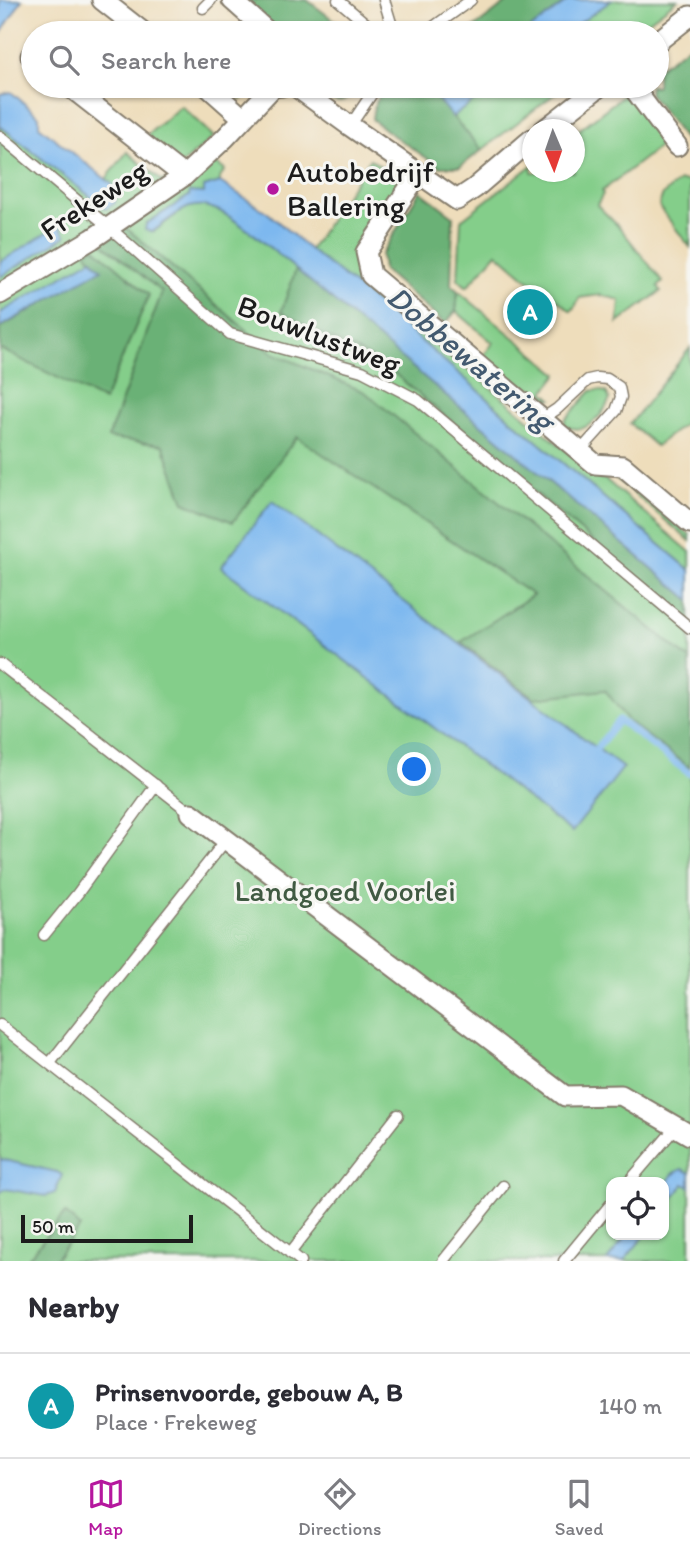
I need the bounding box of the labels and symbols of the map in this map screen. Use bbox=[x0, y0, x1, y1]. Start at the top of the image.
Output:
north arrow bbox=[522, 119, 585, 182]
street label: Frekeweg bbox=[33, 151, 155, 248]
place label: Autobedrijf Ballering bbox=[287, 153, 434, 224]
marker: Autobedrijf Ballering bbox=[265, 181, 281, 197]
water label: Dobbewatering bbox=[380, 277, 565, 441]
pin: A bbox=[507, 286, 553, 338]
street label: Bouwlustweg bbox=[232, 287, 406, 383]
your location bbox=[397, 752, 431, 786]
park label: Landgoed Voorlei bbox=[234, 872, 456, 909]
scale bar bbox=[21, 1212, 192, 1244]

